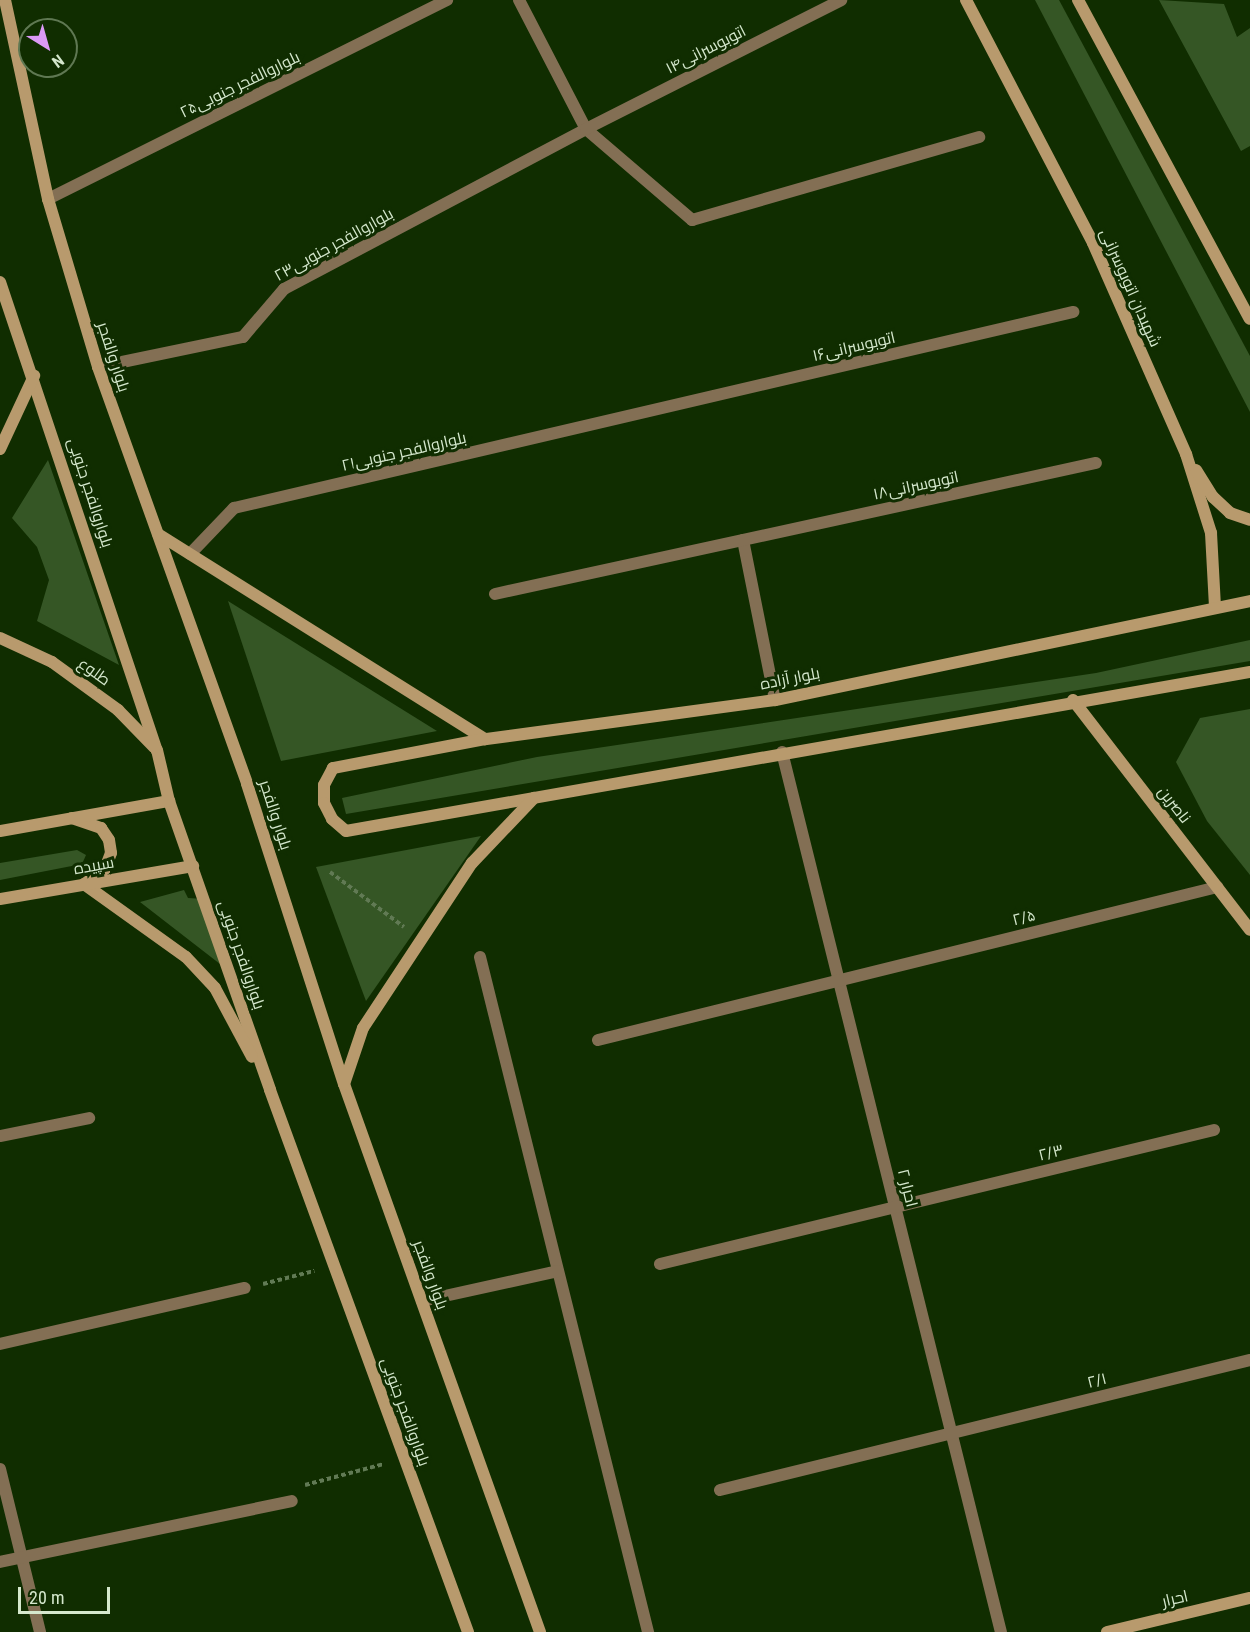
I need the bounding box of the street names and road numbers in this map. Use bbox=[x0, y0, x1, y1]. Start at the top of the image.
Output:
street label: اتوبوسرانی۱۴ bbox=[663, 22, 749, 78]
street label: بلواروالفجر جنوبی۲۵ bbox=[177, 48, 303, 122]
street label: بلواروالفجر جنوبی۲۳ bbox=[271, 204, 397, 286]
street label: شهیدان اتوبوسرانی bbox=[1095, 226, 1165, 350]
street label: بلوار والفجر bbox=[93, 319, 133, 395]
street label: اتوبوسرانی۱۶ bbox=[811, 328, 897, 366]
street label: بلواروالفجر جنوبی۲۱ bbox=[340, 428, 468, 476]
street label: بلواروالفجر جنوبی bbox=[63, 436, 117, 550]
street label: اتوبوسرانی۱۸ bbox=[872, 468, 960, 504]
street label: طلوع bbox=[74, 654, 114, 690]
street label: بلوار آزاده bbox=[758, 664, 822, 694]
street label: بلوار والفجر bbox=[255, 777, 295, 853]
street label: ناصرین bbox=[1154, 783, 1194, 827]
street label: سپیده bbox=[72, 853, 116, 879]
street label: بلواروالفجر جنوبی bbox=[213, 898, 269, 1012]
street label: ۲/۵ bbox=[1010, 906, 1038, 930]
street label: ۲/۳ bbox=[1036, 1141, 1066, 1165]
street label: ۲ احرار bbox=[893, 1167, 921, 1209]
street label: بلوار والفجر bbox=[409, 1238, 451, 1312]
street label: بلواروالفجر جنوبی bbox=[376, 1355, 434, 1469]
street label: ۲/۱ bbox=[1085, 1369, 1109, 1393]
street label: احرار bbox=[1160, 1587, 1190, 1611]

